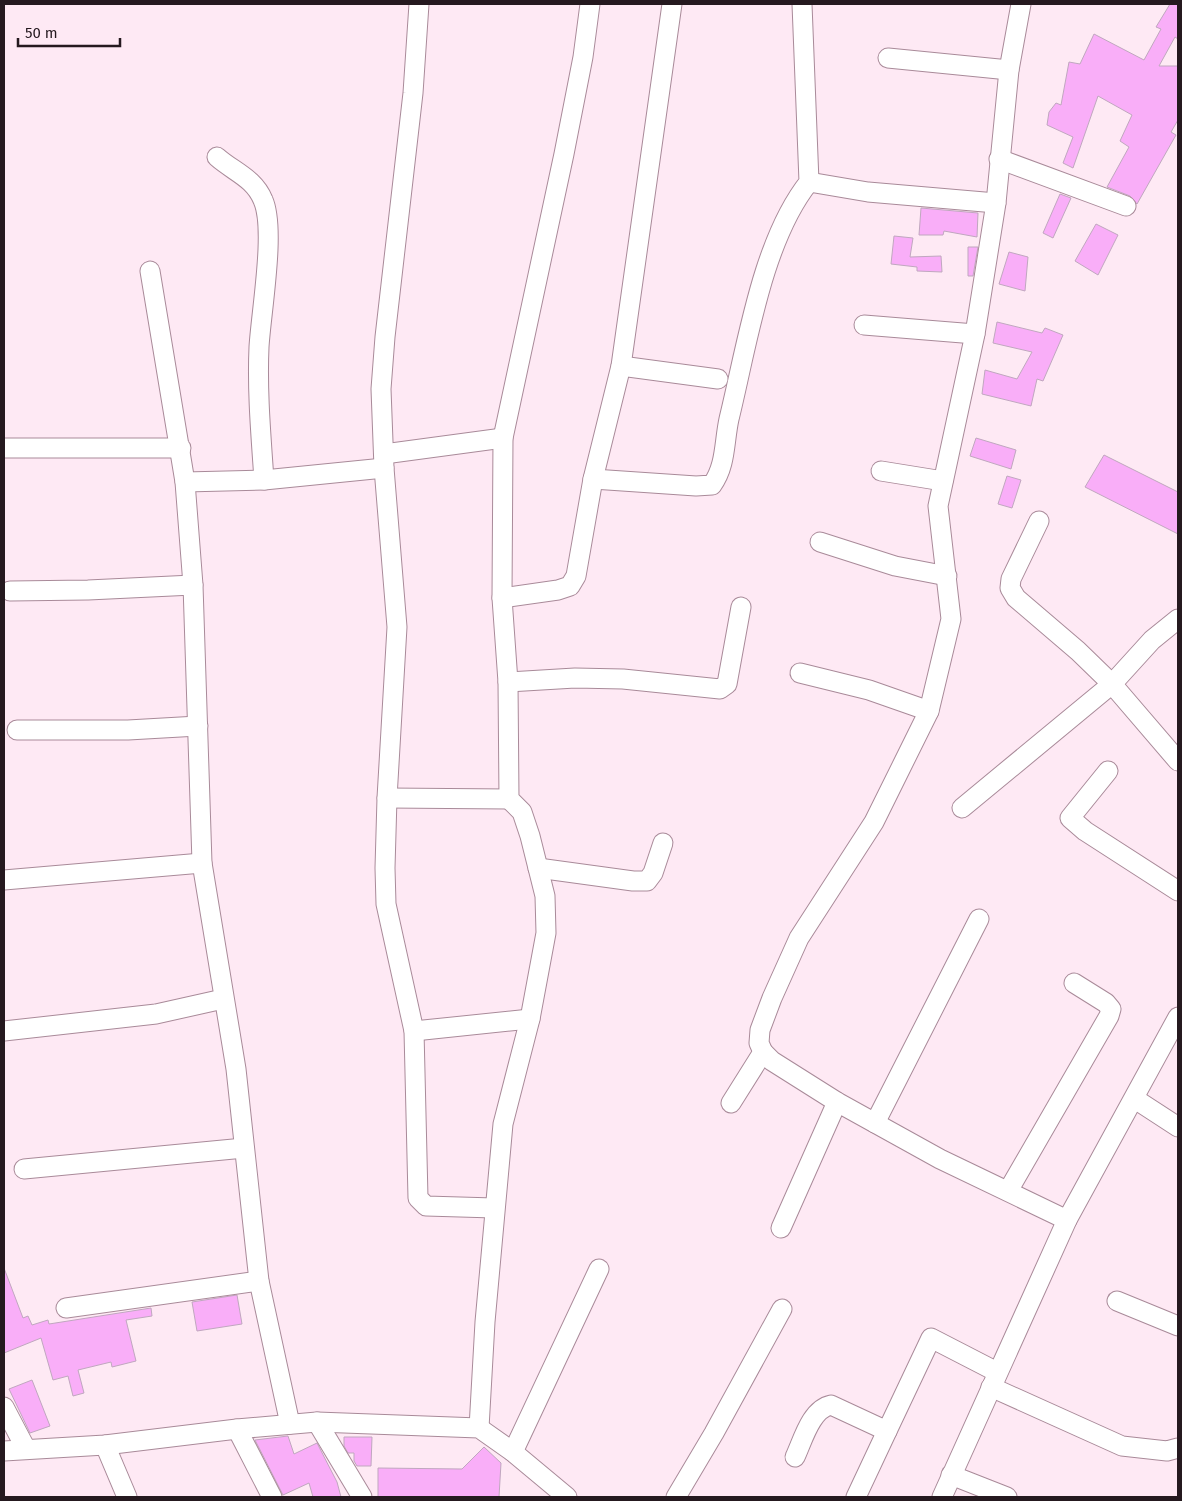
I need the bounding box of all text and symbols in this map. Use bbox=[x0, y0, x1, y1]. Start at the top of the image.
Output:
scale bar bbox=[18, 15, 120, 47]
text: 50 m bbox=[25, 24, 58, 42]

